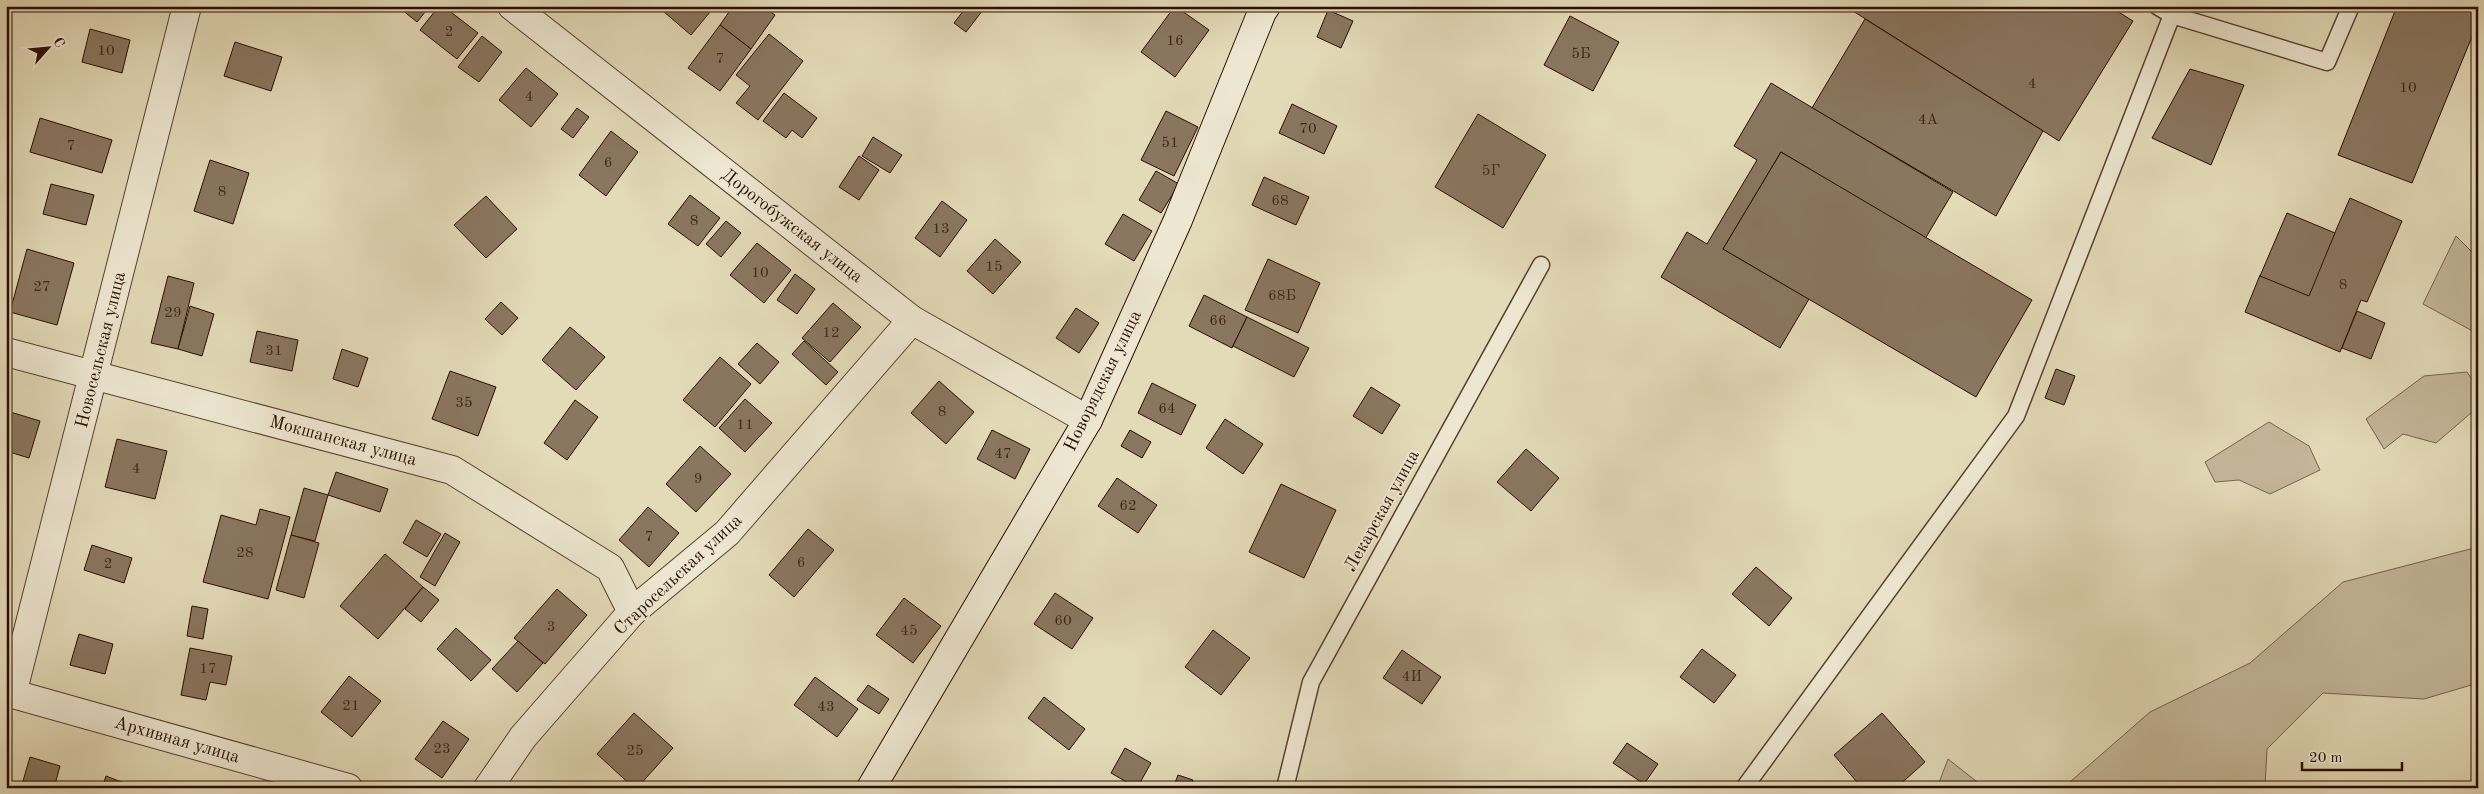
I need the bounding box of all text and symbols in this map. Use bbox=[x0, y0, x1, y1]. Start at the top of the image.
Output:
north arrow bbox=[22, 22, 72, 72]
house number: 2 bbox=[445, 25, 453, 40]
house number: 16 bbox=[1166, 34, 1184, 49]
text: С bbox=[50, 35, 67, 50]
house number: 10 bbox=[97, 44, 115, 59]
house number: 5Б bbox=[1571, 47, 1591, 62]
house number: 7 bbox=[716, 52, 724, 67]
house number: 4 bbox=[2028, 77, 2036, 92]
house number: 10 bbox=[2399, 81, 2417, 96]
house number: 4 bbox=[525, 90, 533, 105]
house number: 4А bbox=[1918, 113, 1939, 128]
house number: 70 bbox=[1299, 122, 1317, 137]
house number: 51 bbox=[1161, 136, 1179, 151]
house number: 7 bbox=[67, 139, 75, 154]
house number: 6 bbox=[604, 156, 612, 171]
house number: 5Г bbox=[1482, 164, 1500, 179]
street label: Дорогобужская улица bbox=[718, 166, 866, 287]
house number: 8 bbox=[218, 185, 226, 200]
house number: 68 bbox=[1271, 194, 1289, 209]
house number: 8 bbox=[690, 214, 698, 229]
house number: 13 bbox=[932, 222, 950, 237]
house number: 15 bbox=[985, 260, 1003, 275]
house number: 10 bbox=[751, 266, 769, 281]
street label: Новосельская улица bbox=[73, 270, 129, 430]
house number: 8 bbox=[2339, 278, 2347, 293]
house number: 27 bbox=[33, 280, 51, 295]
house number: 68Б bbox=[1268, 289, 1296, 304]
house number: 29 bbox=[164, 306, 182, 321]
street label: Новорядская улица bbox=[1061, 308, 1145, 454]
house number: 66 bbox=[1209, 314, 1227, 329]
house number: 12 bbox=[822, 326, 840, 341]
house number: 31 bbox=[265, 344, 283, 359]
house number: 35 bbox=[455, 396, 473, 411]
house number: 64 bbox=[1158, 402, 1176, 417]
house number: 8 bbox=[938, 405, 946, 420]
street label: Мокшанская улица bbox=[267, 413, 419, 469]
house number: 11 bbox=[736, 418, 754, 433]
house number: 47 bbox=[994, 447, 1012, 462]
street label: Лекарская улица bbox=[1341, 447, 1423, 575]
house number: 4 bbox=[132, 462, 140, 477]
house number: 9 bbox=[694, 472, 702, 487]
house number: 62 bbox=[1119, 499, 1137, 514]
street label: Старосельская улица bbox=[611, 511, 745, 639]
house number: 7 bbox=[645, 530, 653, 545]
house number: 28 bbox=[236, 546, 254, 561]
house number: 6 bbox=[797, 556, 805, 571]
house number: 2 bbox=[104, 557, 112, 572]
house number: 60 bbox=[1054, 614, 1072, 629]
house number: 3 bbox=[547, 620, 555, 635]
house number: 45 bbox=[900, 624, 918, 639]
house number: 17 bbox=[199, 662, 217, 677]
house number: 4И bbox=[1402, 670, 1422, 685]
house number: 21 bbox=[342, 699, 360, 714]
house number: 43 bbox=[817, 700, 835, 715]
street label: Архивная улица bbox=[112, 713, 242, 767]
scale bar bbox=[2302, 739, 2402, 771]
house number: 23 bbox=[433, 742, 451, 757]
house number: 25 bbox=[626, 744, 644, 759]
text: 20 m bbox=[2309, 751, 2343, 766]

